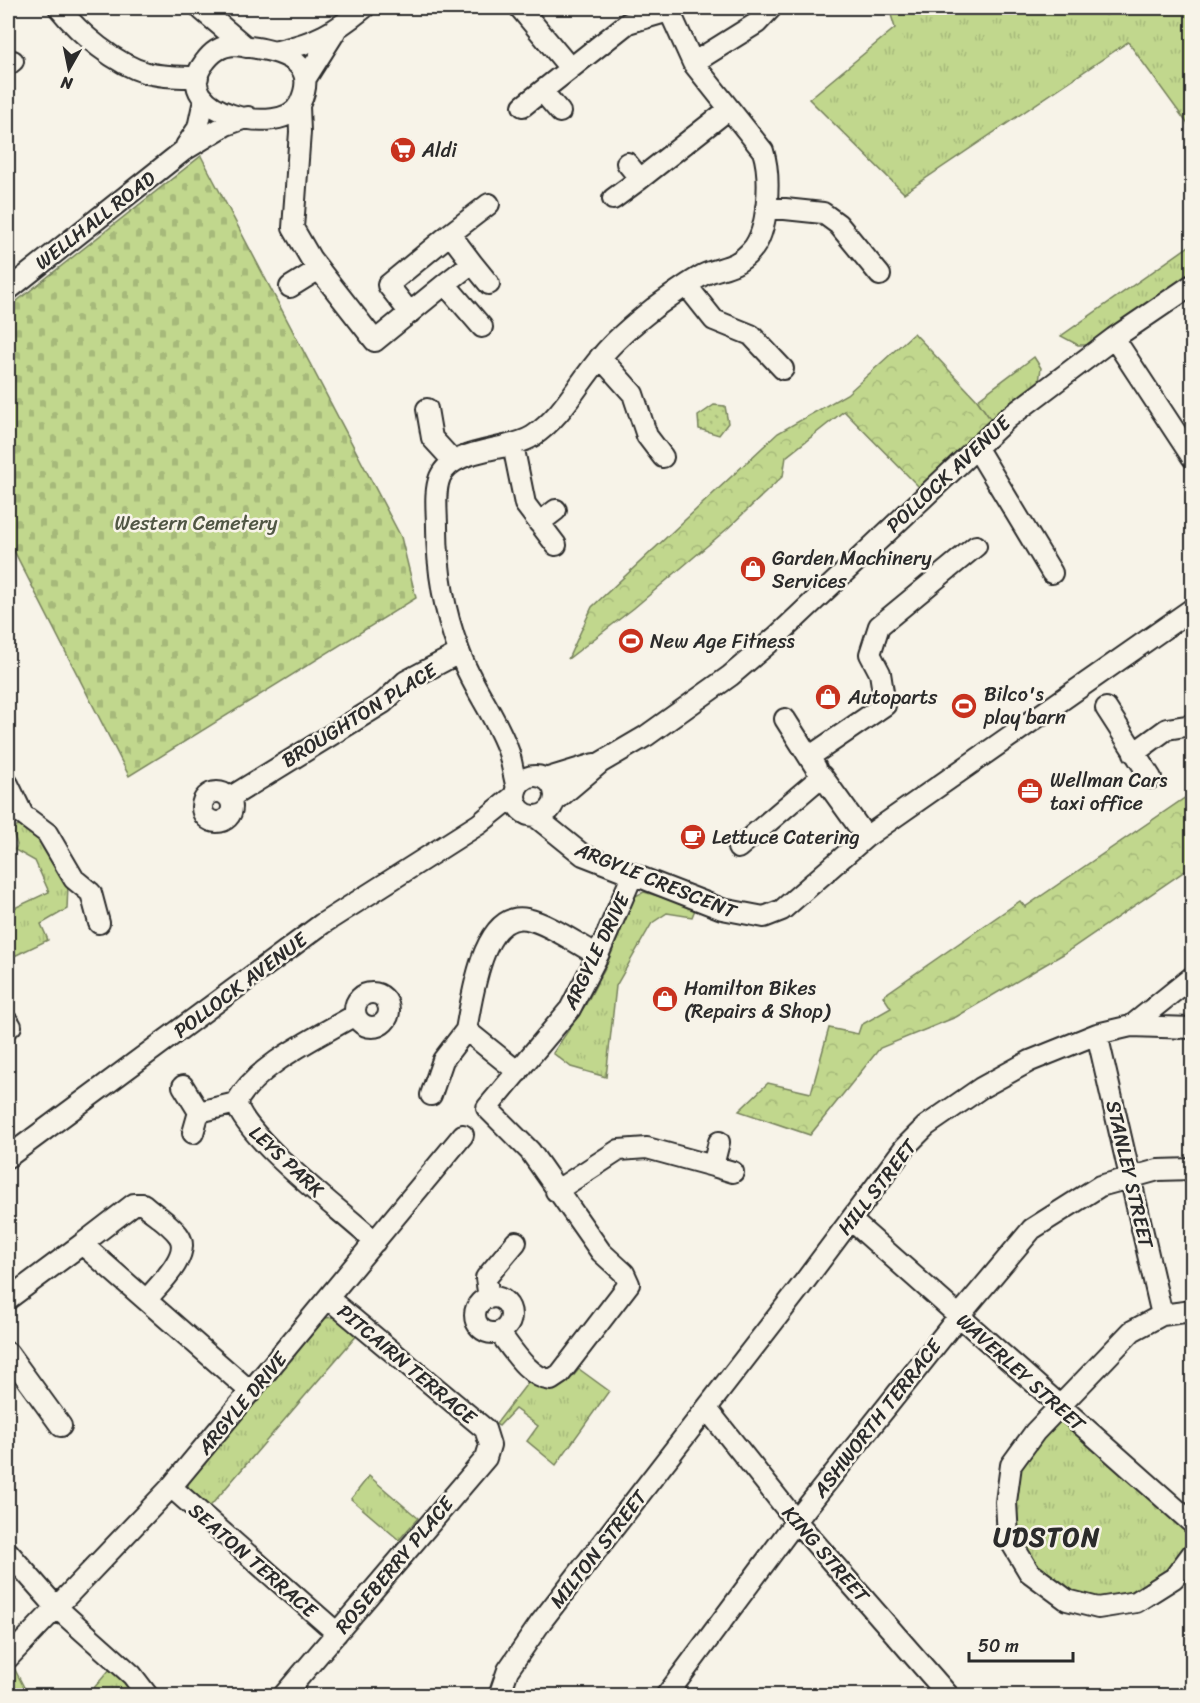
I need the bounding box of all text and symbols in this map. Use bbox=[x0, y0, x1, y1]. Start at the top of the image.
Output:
north arrow bbox=[39, 39, 99, 99]
text: N bbox=[58, 68, 75, 99]
place label: Aldi bbox=[421, 133, 458, 168]
supermarket icon: Aldi bbox=[388, 135, 418, 165]
street label: WELLHALL ROAD bbox=[27, 162, 164, 279]
street label: POLLOCK AVENUE bbox=[878, 406, 1020, 542]
park label: Western Cemetery bbox=[115, 506, 278, 541]
place label: Garden Machinery Services bbox=[772, 541, 932, 599]
shop icon: Garden Machinery Services bbox=[738, 554, 768, 584]
place label: New Age Fitness bbox=[650, 624, 796, 659]
sports icon: New Age Fitness bbox=[616, 626, 646, 656]
street label: BROUGHTON PLACE bbox=[275, 652, 446, 777]
place label: Bilco's play barn bbox=[983, 677, 1066, 735]
place label: Autoparts bbox=[847, 680, 938, 715]
shop icon: Autoparts bbox=[813, 682, 843, 712]
sports icon: Bilco's play barn bbox=[949, 691, 979, 721]
place label: Wellman Cars taxi office bbox=[1050, 763, 1168, 821]
office icon: Wellman Cars taxi office bbox=[1015, 776, 1045, 806]
place label: Lettuce Catering bbox=[712, 820, 860, 855]
cafe icon: Lettuce Catering bbox=[678, 822, 708, 852]
street label: ARGYLE CRESCENT bbox=[569, 832, 743, 929]
street label: ARGYLE DRIVE bbox=[553, 885, 641, 1016]
street label: POLLOCK AVENUE bbox=[166, 922, 316, 1048]
place label: Hamilton Bikes (Repairs & Shop) bbox=[684, 971, 831, 1029]
shop icon: Hamilton Bikes (Repairs & Shop) bbox=[650, 984, 680, 1014]
street label: STANLEY STREET bbox=[1096, 1097, 1164, 1252]
street label: LEYS PARK bbox=[241, 1117, 333, 1206]
street label: HILL STREET bbox=[828, 1130, 927, 1243]
street label: PITCAIRN TERRACE bbox=[329, 1295, 486, 1435]
street label: WAVERLEY STREET bbox=[948, 1304, 1094, 1441]
street label: ASHWORTH TERRACE bbox=[803, 1330, 952, 1506]
street label: ARGYLE DRIVE bbox=[188, 1342, 297, 1464]
street label: MILTON STREET bbox=[541, 1481, 657, 1616]
street label: ROSEBERRY PLACE bbox=[326, 1487, 464, 1642]
street label: SEATON TERRACE bbox=[180, 1494, 327, 1628]
street label: KING STREET bbox=[773, 1497, 879, 1613]
district label: UDSTON bbox=[993, 1514, 1101, 1560]
scale bar bbox=[969, 1625, 1072, 1663]
text: 50 m bbox=[978, 1630, 1019, 1662]

